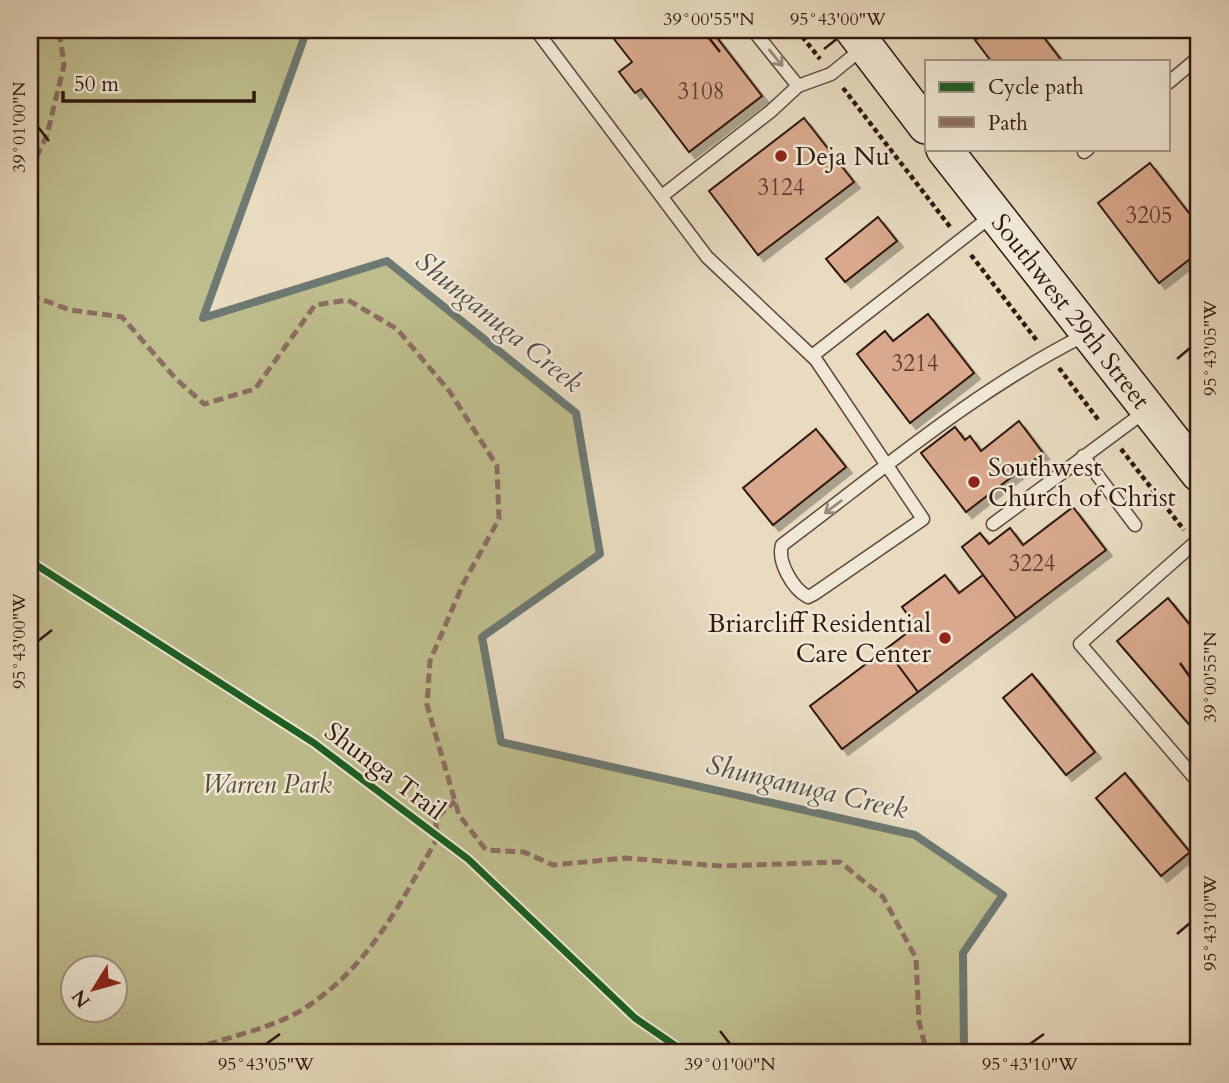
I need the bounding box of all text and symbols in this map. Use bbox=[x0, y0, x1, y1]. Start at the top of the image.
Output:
text: 39°00'55"N bbox=[663, 7, 755, 32]
text: 95°43'00"W bbox=[790, 7, 886, 32]
one-way arrow bbox=[768, 48, 783, 66]
scale bar bbox=[63, 60, 254, 104]
legend bbox=[925, 60, 1170, 150]
text: 50 m bbox=[74, 70, 119, 99]
text: Cycle path bbox=[988, 73, 1084, 102]
house number: 3108 bbox=[677, 76, 725, 107]
text: 39°01'00"N bbox=[7, 81, 32, 173]
text: Path bbox=[988, 109, 1028, 138]
place label: Deja Nu bbox=[795, 139, 890, 174]
marker: Deja Nu bbox=[773, 148, 789, 164]
house number: 3124 bbox=[757, 172, 805, 203]
house number: 3205 bbox=[1125, 200, 1173, 231]
street label: Southwest 29th Street bbox=[984, 206, 1159, 416]
water label: Shunganuga Creek bbox=[407, 243, 591, 402]
text: 95°43'05"W bbox=[1198, 300, 1223, 396]
house number: 3214 bbox=[891, 348, 939, 379]
place label: Southwest Church of Christ bbox=[988, 450, 1176, 515]
marker: Southwest Church of Christ bbox=[966, 474, 982, 490]
one-way arrow bbox=[823, 499, 842, 514]
house number: 3224 bbox=[1008, 548, 1056, 579]
text: 95°43'00"W bbox=[7, 593, 32, 689]
place label: Briarcliff Residential Care Center bbox=[708, 606, 932, 671]
marker: Briarcliff Residential Care Center bbox=[937, 630, 953, 646]
text: 39°00'55"N bbox=[1198, 631, 1223, 723]
street label: Shunga Trail bbox=[317, 714, 453, 828]
water label: Shunganuga Creek bbox=[703, 745, 912, 829]
park label: Warren Park bbox=[202, 767, 332, 802]
text: 95°43'10"W bbox=[1198, 875, 1223, 971]
north arrow bbox=[60, 954, 130, 1024]
text: N bbox=[66, 984, 97, 1013]
text: 95°43'05"W bbox=[218, 1052, 314, 1077]
text: 39°01'00"N bbox=[684, 1052, 776, 1077]
text: 95°43'10"W bbox=[982, 1052, 1078, 1077]

